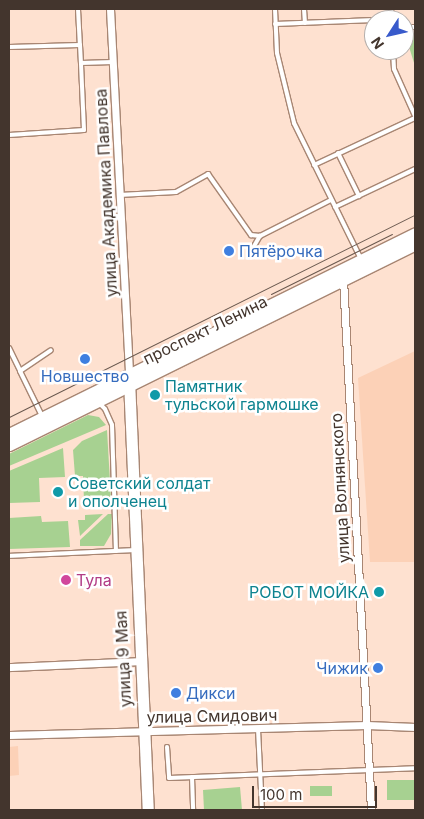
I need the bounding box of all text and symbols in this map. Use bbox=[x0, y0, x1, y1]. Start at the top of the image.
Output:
north arrow bbox=[364, 10, 414, 60]
text: N bbox=[367, 34, 387, 53]
street label: улица Академика Павлова bbox=[91, 88, 121, 298]
place label: Пятёрочка bbox=[239, 241, 323, 261]
marker: Пятёрочка bbox=[223, 245, 235, 257]
street label: проспект Ленина bbox=[140, 292, 270, 368]
marker: Новшество bbox=[79, 353, 91, 365]
place label: Новшество bbox=[41, 366, 129, 386]
place label: Памятник тульской гармошке bbox=[165, 376, 319, 414]
marker: Памятник тульской гармошке bbox=[149, 389, 161, 401]
street label: улица Волнянского bbox=[326, 412, 354, 564]
place label: Советский солдат и ополченец bbox=[68, 473, 210, 511]
marker: Советский солдат и ополченец bbox=[52, 486, 64, 498]
place label: Тула bbox=[76, 570, 112, 590]
marker: Тула bbox=[60, 574, 72, 586]
place label: РОБОТ МОЙКА bbox=[249, 582, 369, 602]
marker: РОБОТ МОЙКА bbox=[373, 586, 385, 598]
street label: улица 9 Мая bbox=[111, 610, 135, 708]
place label: Чижик bbox=[316, 658, 368, 678]
marker: Чижик bbox=[372, 662, 384, 674]
place label: Дикси bbox=[186, 683, 235, 703]
marker: Дикси bbox=[170, 687, 182, 699]
street label: улица Смидович bbox=[146, 705, 278, 727]
scale bar bbox=[254, 776, 379, 808]
text: 100 m bbox=[260, 785, 302, 804]

